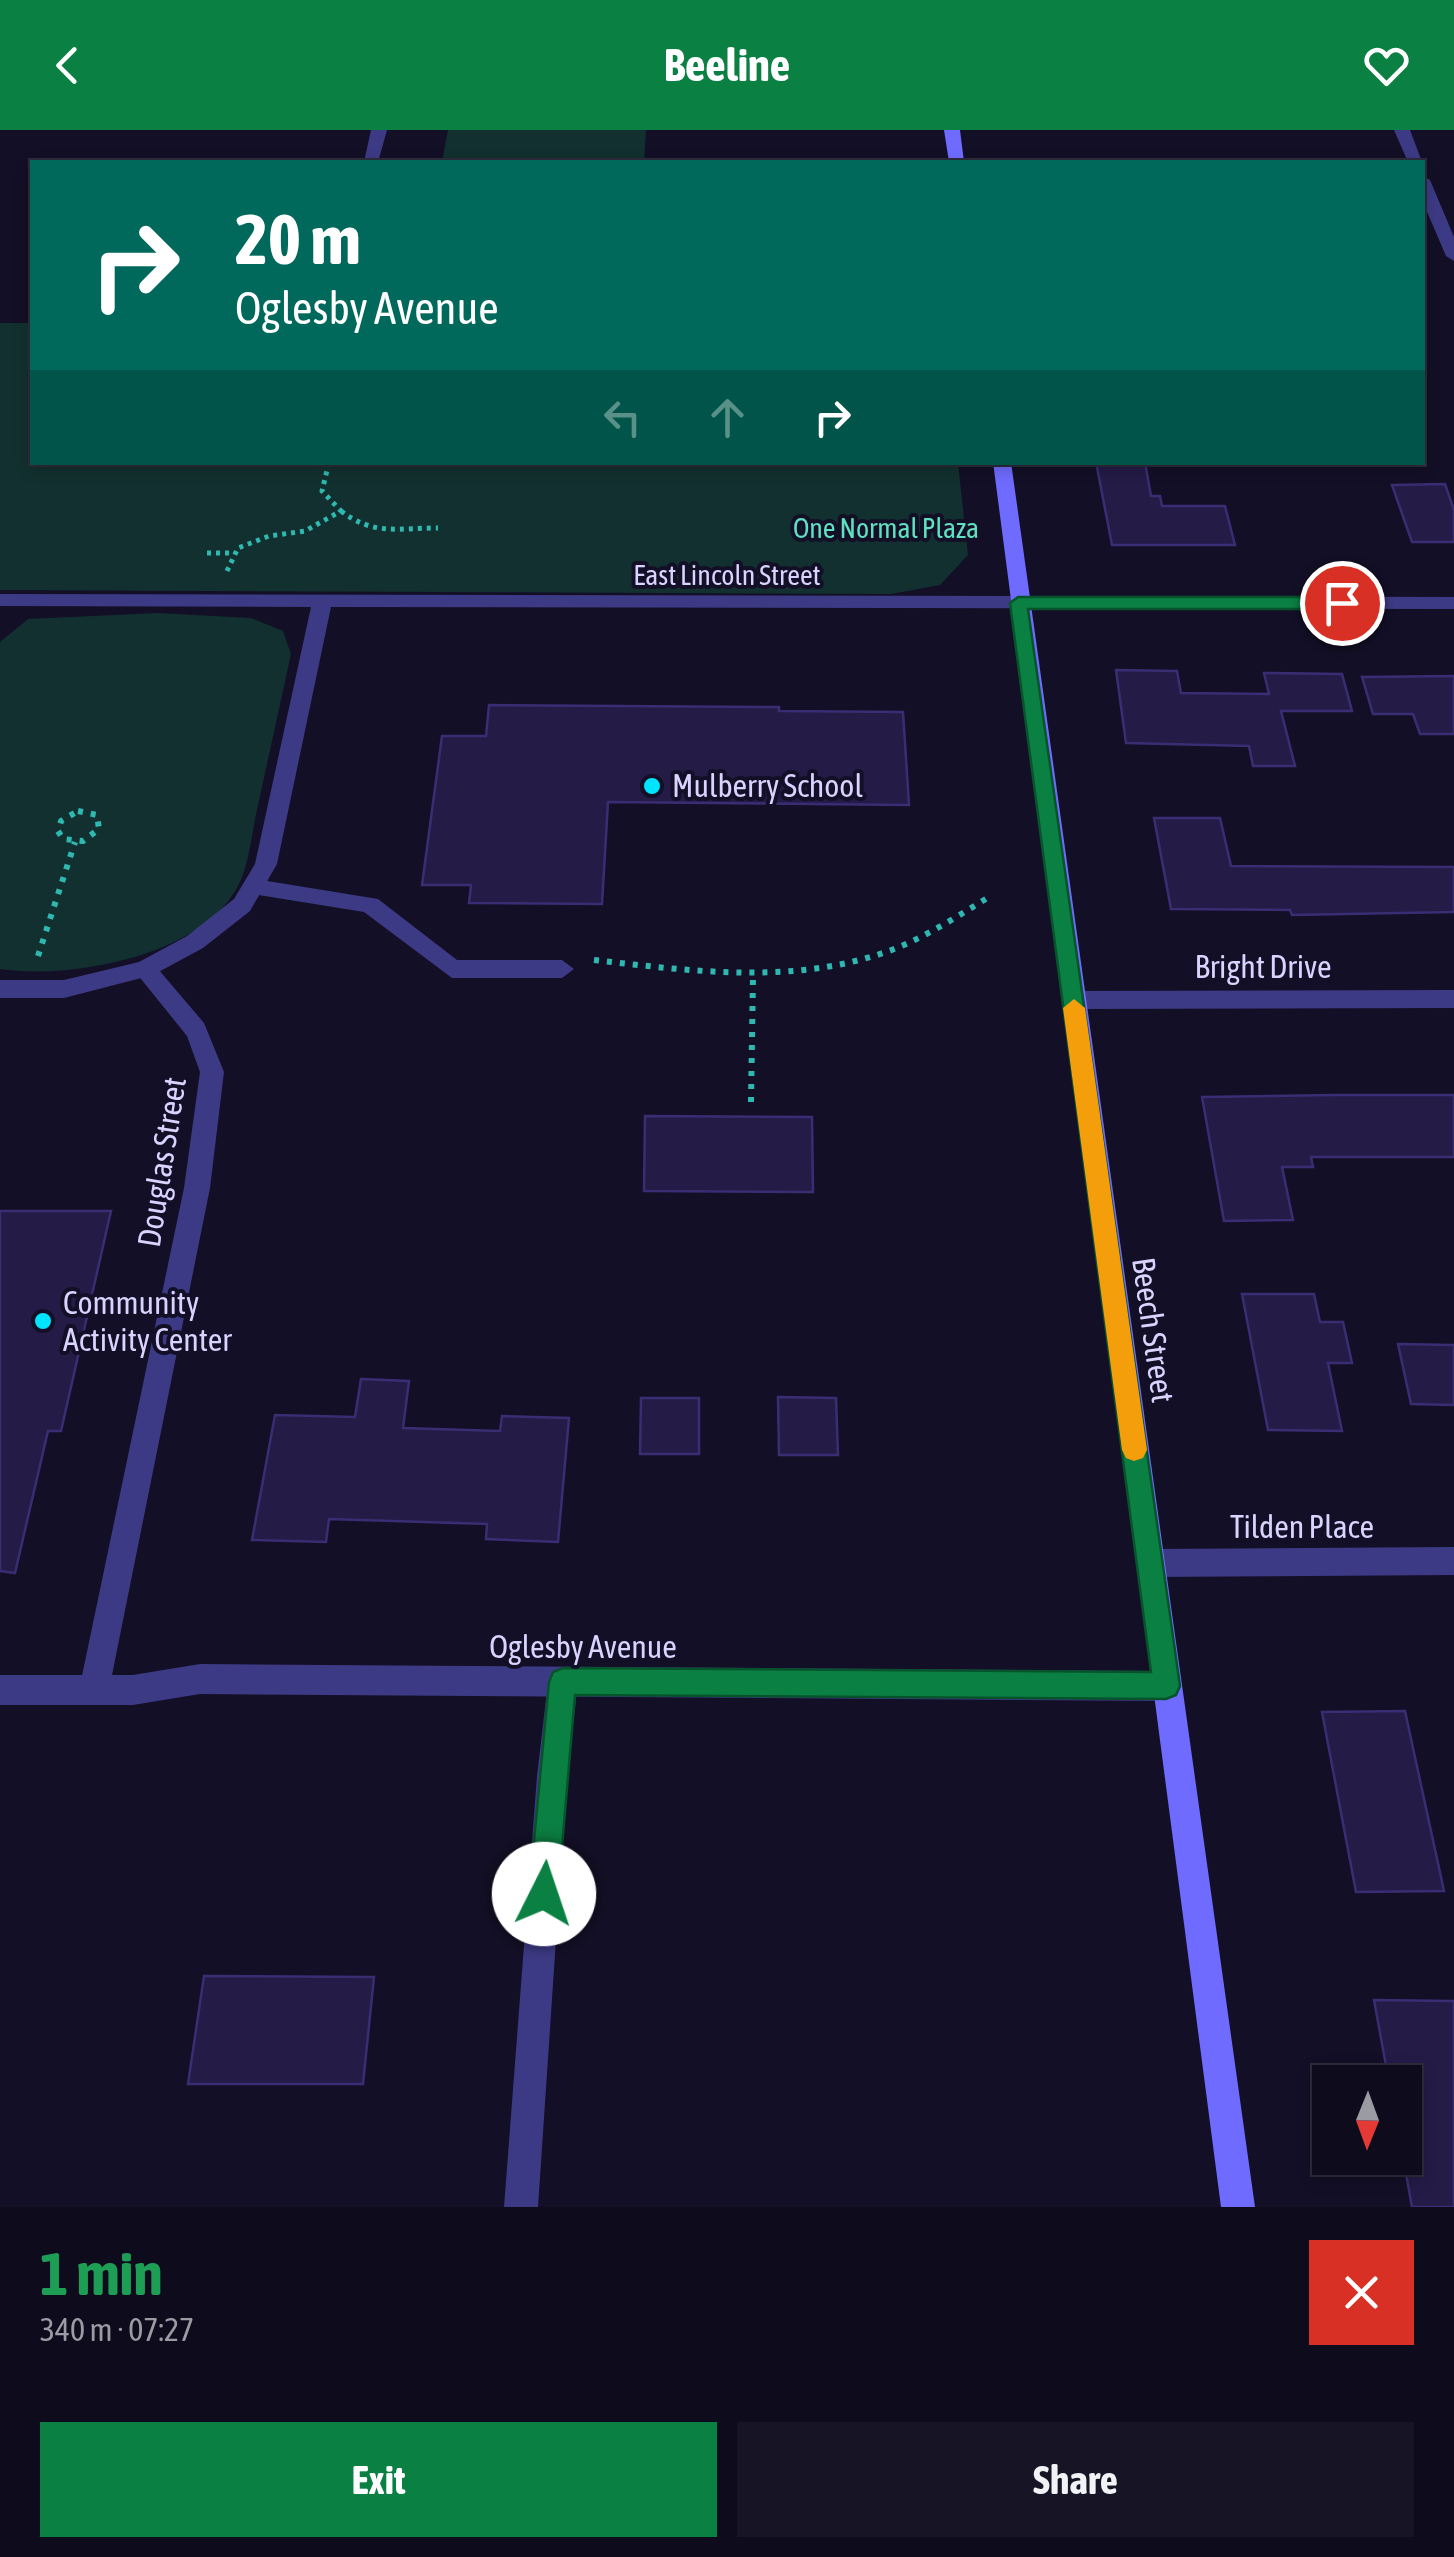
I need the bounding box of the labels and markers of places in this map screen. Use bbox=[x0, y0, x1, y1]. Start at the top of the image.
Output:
pin bbox=[1300, 561, 1385, 646]
place label: Mulberry School bbox=[672, 767, 863, 804]
marker: Mulberry School bbox=[641, 775, 663, 797]
place label: Community Activity Center bbox=[63, 1284, 232, 1358]
marker: Community Activity Center bbox=[32, 1310, 54, 1332]

